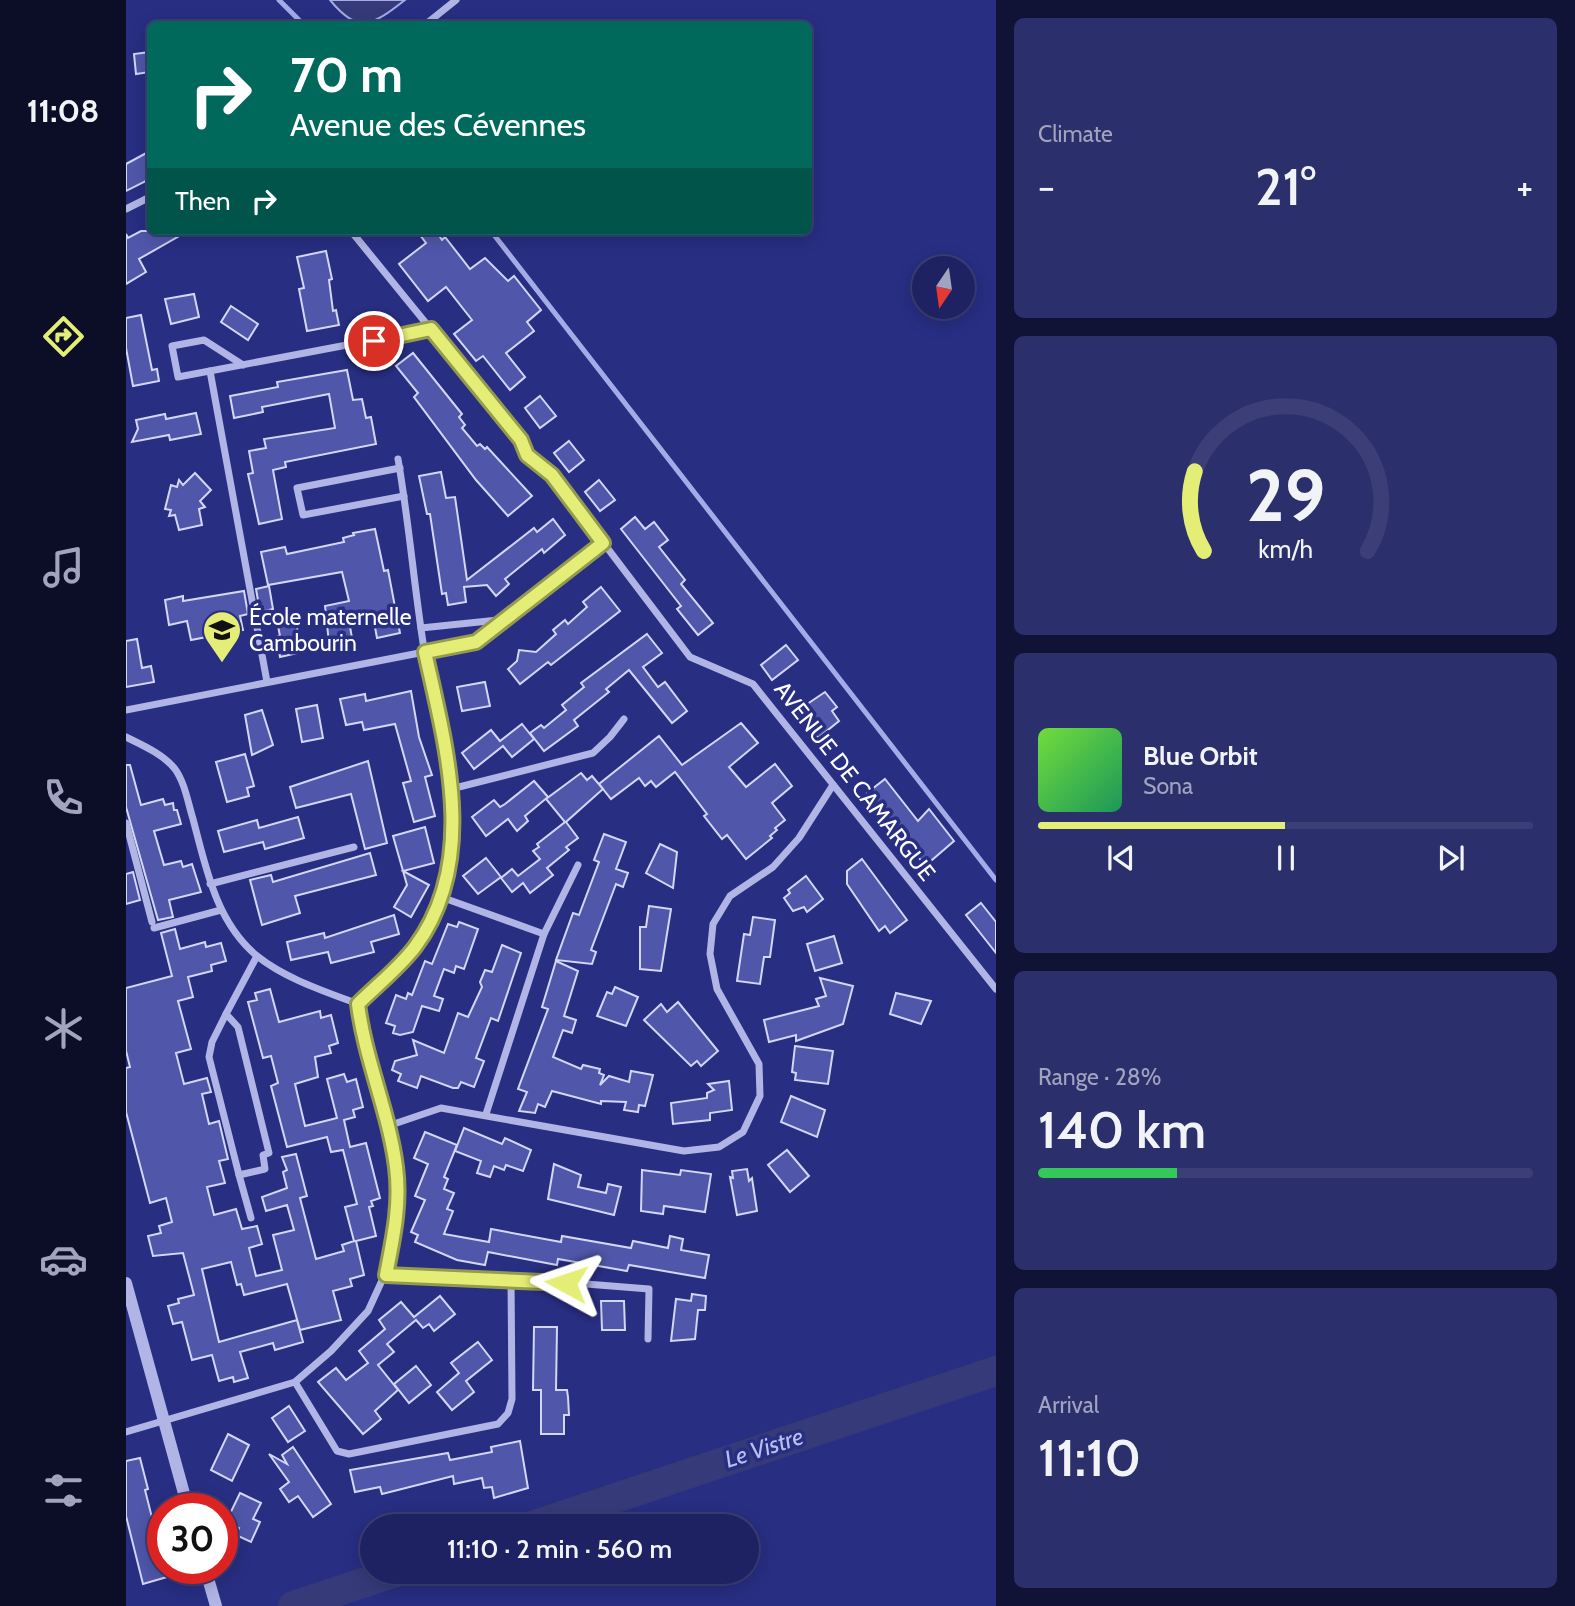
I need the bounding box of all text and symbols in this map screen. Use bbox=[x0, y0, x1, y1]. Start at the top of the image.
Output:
text: 70 m bbox=[290, 45, 403, 104]
icon: right bbox=[175, 49, 266, 140]
text: 11:08 bbox=[27, 91, 99, 130]
text: Avenue des Cévennes bbox=[290, 105, 586, 144]
text: Climate bbox=[1038, 120, 1113, 148]
text: 21° bbox=[1255, 155, 1316, 218]
text: − bbox=[1038, 163, 1055, 210]
text: + bbox=[1516, 163, 1533, 210]
icon: right bbox=[245, 182, 283, 220]
text: Then bbox=[175, 185, 231, 217]
north arrow bbox=[912, 256, 975, 318]
map controls bbox=[912, 256, 975, 319]
pin bbox=[344, 311, 404, 371]
icon: directions bbox=[39, 312, 88, 361]
icon: arrive bbox=[355, 322, 393, 360]
text: 29 bbox=[1246, 452, 1325, 540]
text: km/h bbox=[1258, 534, 1313, 564]
icon: music bbox=[39, 543, 88, 592]
place label: École maternelle Cambourin bbox=[249, 602, 412, 657]
school or university icon: École maternelle Cambourin bbox=[201, 609, 243, 664]
street label: AVENUE DE CAMARGUE bbox=[769, 676, 941, 886]
text: Blue Orbit bbox=[1143, 740, 1258, 772]
text: Sona bbox=[1143, 772, 1193, 800]
icon: phone bbox=[39, 773, 88, 822]
icon: previous bbox=[1102, 839, 1140, 877]
icon: pause bbox=[1267, 839, 1305, 877]
icon: next bbox=[1432, 839, 1470, 877]
icon: climate bbox=[39, 1004, 88, 1053]
text: Range · 28% bbox=[1038, 1063, 1161, 1091]
text: 140 km bbox=[1038, 1098, 1206, 1161]
icon: car bbox=[39, 1235, 88, 1284]
position arrow bbox=[529, 1246, 603, 1320]
text: Arrival bbox=[1038, 1391, 1099, 1419]
water label: Le Vistre bbox=[721, 1421, 807, 1474]
text: 11:10 bbox=[1038, 1426, 1141, 1489]
icon: filters bbox=[39, 1466, 88, 1515]
speed limit sign: 30 bbox=[147, 1493, 238, 1584]
text: 11:10 · 2 min · 560 m bbox=[447, 1533, 672, 1565]

